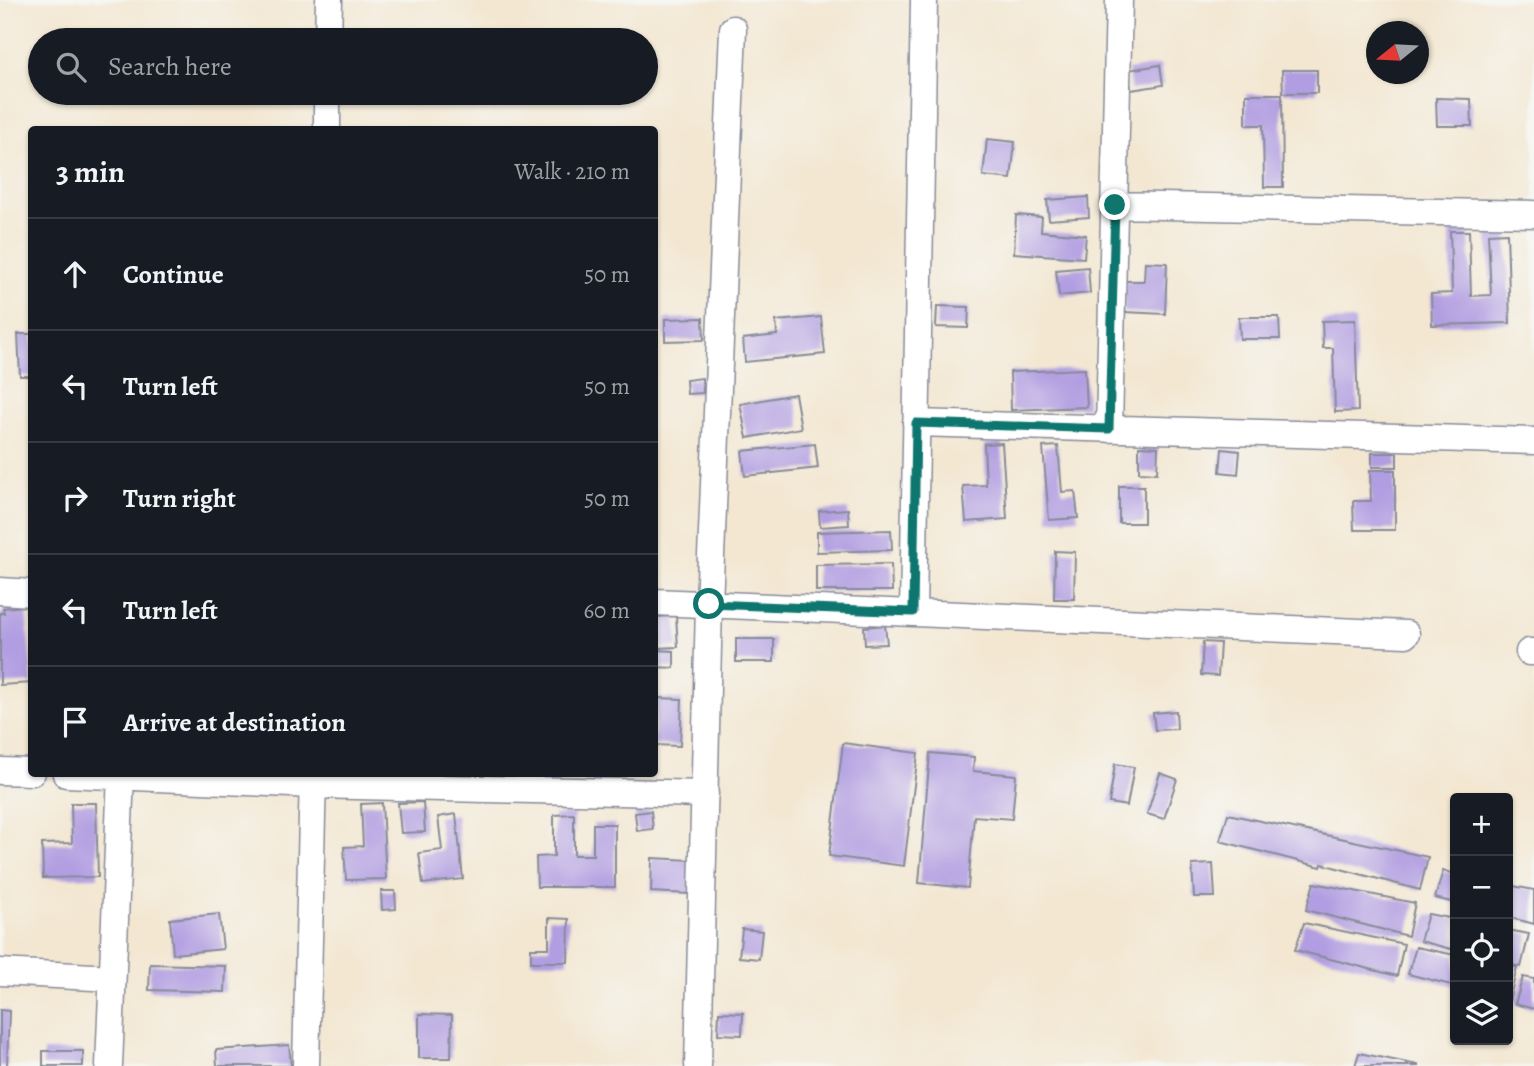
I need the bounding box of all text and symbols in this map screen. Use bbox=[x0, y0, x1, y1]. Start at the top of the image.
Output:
north arrow bbox=[1366, 21, 1429, 84]
search box bbox=[28, 28, 658, 105]
icon: search bbox=[52, 48, 90, 86]
text: Search here bbox=[108, 49, 232, 84]
text: 3 min bbox=[56, 152, 125, 192]
text: Walk · 210 m bbox=[514, 156, 630, 187]
route end bbox=[1099, 189, 1130, 220]
icon: ahead bbox=[56, 255, 94, 293]
text: Continue bbox=[123, 257, 224, 292]
text: 50 m bbox=[584, 259, 630, 290]
icon: left bbox=[56, 367, 94, 405]
text: Turn left bbox=[123, 369, 218, 404]
text: 50 m bbox=[584, 371, 630, 402]
icon: right bbox=[56, 479, 94, 517]
text: Turn right bbox=[123, 481, 236, 516]
text: 50 m bbox=[584, 483, 630, 514]
route start bbox=[693, 588, 724, 619]
icon: left bbox=[56, 591, 94, 629]
text: Turn left bbox=[123, 593, 218, 628]
text: 60 m bbox=[583, 595, 630, 626]
icon: arrive bbox=[56, 703, 94, 741]
text: Arrive at destination bbox=[123, 705, 346, 740]
map controls bbox=[1450, 793, 1513, 1045]
button: + bbox=[1450, 793, 1513, 856]
button: − bbox=[1450, 856, 1513, 919]
button: locate bbox=[1450, 919, 1513, 982]
button: layers bbox=[1450, 982, 1513, 1045]

